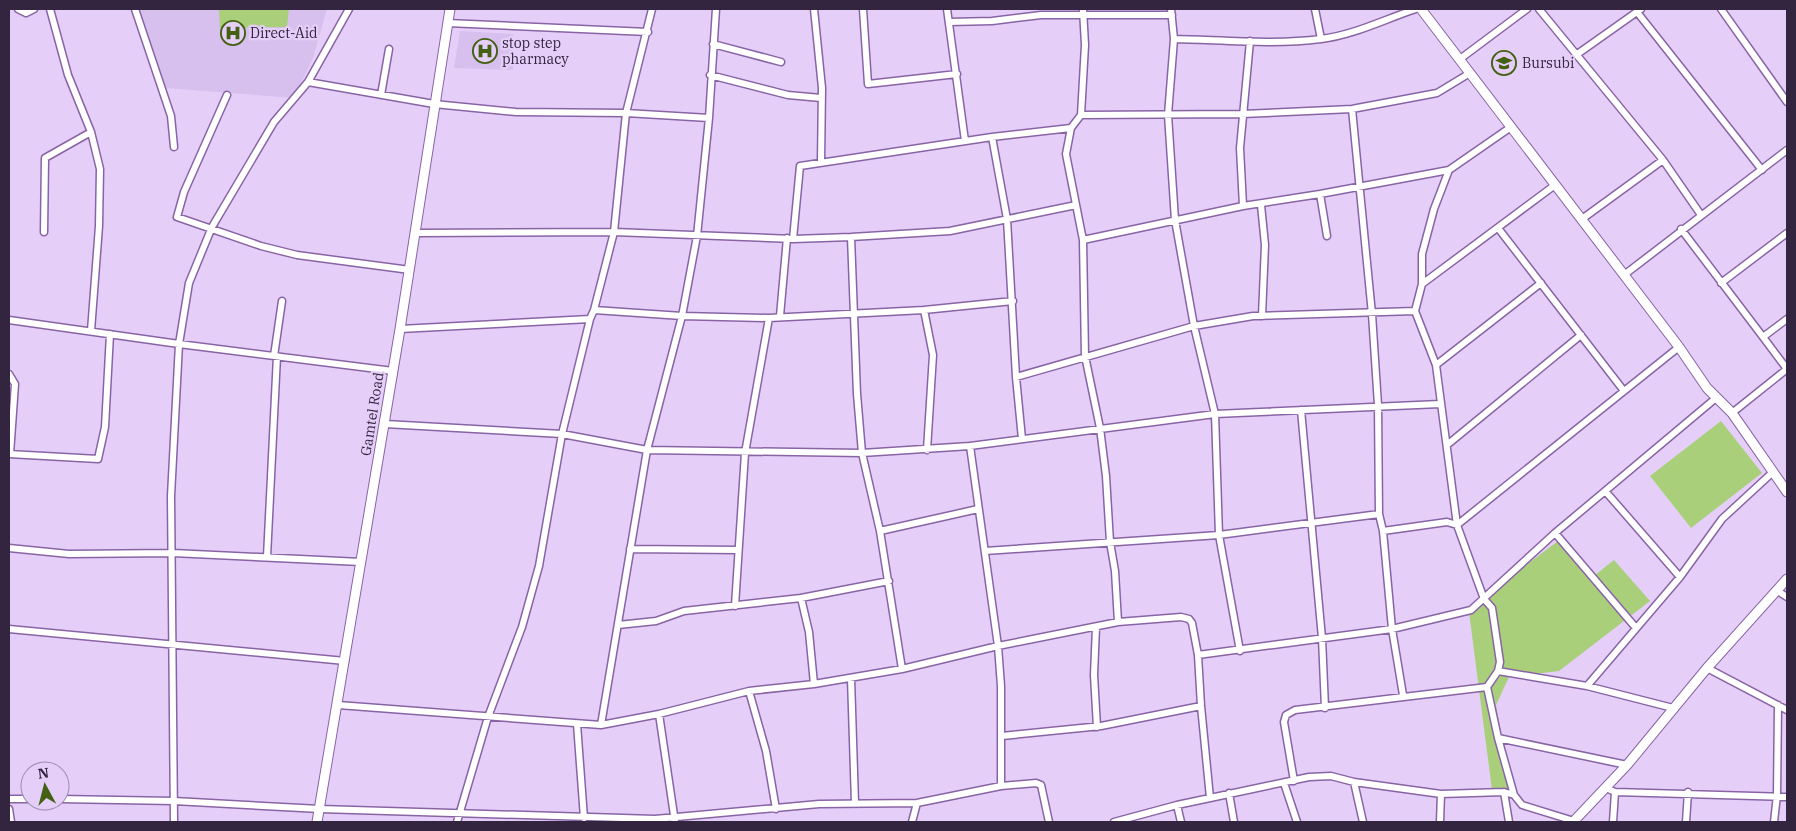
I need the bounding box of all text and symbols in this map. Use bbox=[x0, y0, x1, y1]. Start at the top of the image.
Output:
hospital icon: Direct-Aid bbox=[220, 20, 246, 46]
place label: Direct-Aid bbox=[250, 24, 318, 42]
place label: stop step pharmacy bbox=[502, 34, 569, 68]
hospital icon: stop step pharmacy bbox=[472, 38, 498, 64]
school or university icon: Bursubi bbox=[1491, 50, 1517, 76]
place label: Bursubi bbox=[1522, 54, 1574, 72]
street label: Gamtel Road bbox=[357, 370, 388, 457]
north arrow bbox=[20, 761, 70, 811]
text: N bbox=[37, 763, 50, 783]

